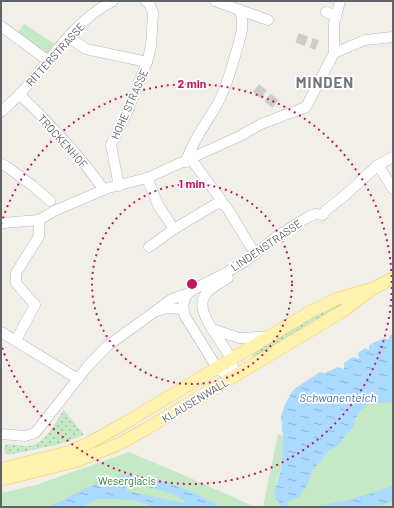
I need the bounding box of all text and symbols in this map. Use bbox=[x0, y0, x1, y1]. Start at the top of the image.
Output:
street label: RITTERSTRASSE bbox=[23, 19, 87, 88]
street label: HOHE STRASSE bbox=[108, 67, 150, 141]
district label: MINDEN bbox=[296, 73, 354, 91]
text: 2 min bbox=[178, 76, 206, 90]
street label: TROCKENHOF bbox=[36, 112, 90, 170]
text: 1 min bbox=[179, 176, 205, 190]
street label: LINDENSTRASSE bbox=[228, 216, 304, 273]
centre of rings bbox=[185, 277, 199, 291]
street label: KLAUSENWALL bbox=[159, 375, 231, 425]
water label: Schwanenteich bbox=[299, 390, 377, 404]
park label: Weserglacis bbox=[98, 474, 156, 487]

